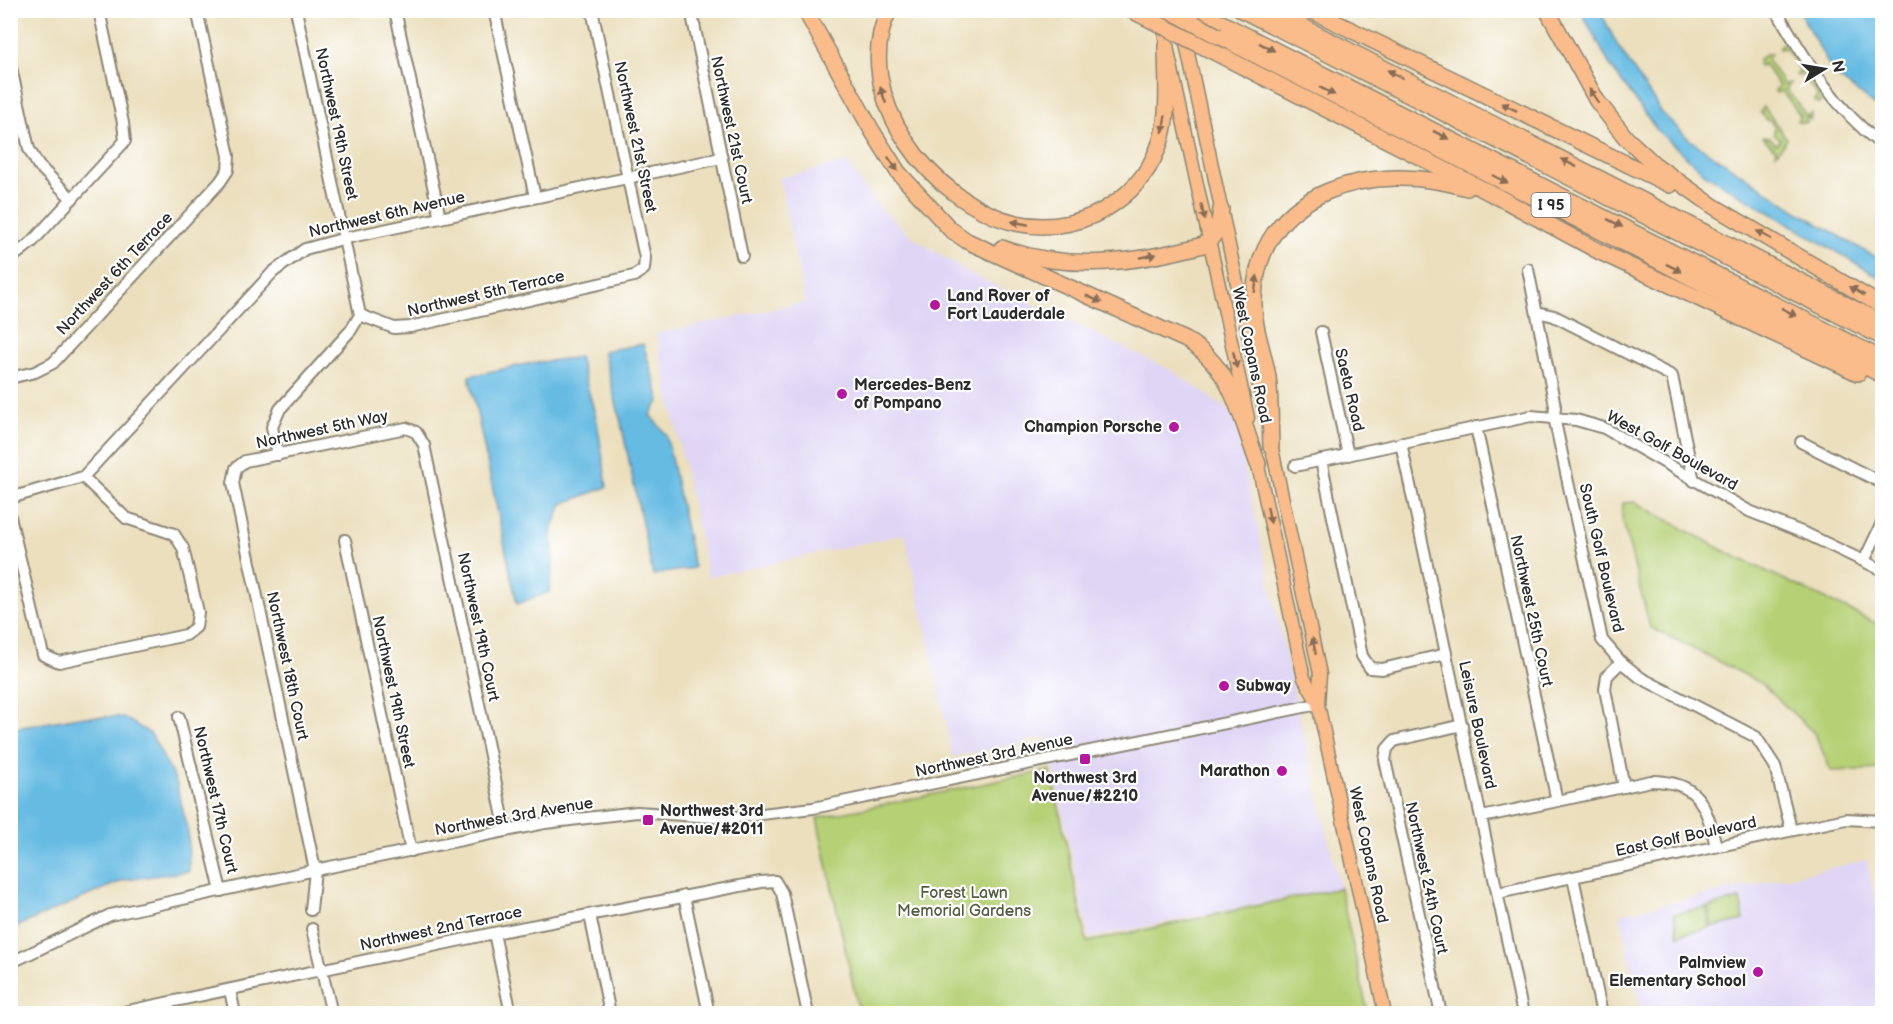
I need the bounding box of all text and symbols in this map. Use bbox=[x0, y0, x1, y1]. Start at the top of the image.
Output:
north arrow bbox=[1794, 39, 1854, 99]
one-way arrow bbox=[1259, 42, 1276, 51]
street label: Northwest 19th Street bbox=[311, 46, 361, 202]
street label: Northwest 21st Court bbox=[706, 54, 756, 206]
text: N bbox=[1827, 59, 1848, 74]
street label: Northwest 21st Street bbox=[610, 60, 660, 214]
one-way arrow bbox=[1386, 69, 1403, 79]
one-way arrow bbox=[878, 86, 888, 104]
one-way arrow bbox=[1318, 86, 1335, 96]
one-way arrow bbox=[1589, 88, 1600, 104]
one-way arrow bbox=[1501, 102, 1518, 111]
one-way arrow bbox=[1159, 115, 1168, 134]
one-way arrow bbox=[1433, 130, 1450, 140]
one-way arrow bbox=[887, 156, 899, 172]
one-way arrow bbox=[1560, 158, 1577, 167]
one-way arrow bbox=[1492, 175, 1509, 184]
street label: Northwest 6th Avenue bbox=[307, 188, 467, 242]
road number: I 95 bbox=[1532, 193, 1570, 217]
one-way arrow bbox=[1199, 202, 1208, 221]
street label: Northwest 6th Terrace bbox=[53, 208, 177, 339]
one-way arrow bbox=[1011, 218, 1030, 227]
one-way arrow bbox=[1606, 219, 1623, 228]
one-way arrow bbox=[1755, 230, 1772, 240]
one-way arrow bbox=[1139, 251, 1158, 260]
one-way arrow bbox=[1666, 263, 1683, 273]
street label: Northwest 5th Terrace bbox=[406, 267, 567, 321]
one-way arrow bbox=[1251, 274, 1260, 293]
street label: West Copans Road bbox=[1227, 285, 1275, 425]
one-way arrow bbox=[1849, 285, 1865, 296]
place label: Land Rover of Fort Lauderdale bbox=[947, 287, 1065, 324]
one-way arrow bbox=[1085, 294, 1103, 304]
marker: Land Rover of Fort Lauderdale bbox=[928, 298, 942, 312]
one-way arrow bbox=[1780, 307, 1797, 316]
street label: Saeta Road bbox=[1330, 347, 1368, 433]
one-way arrow bbox=[1231, 351, 1240, 370]
place label: Mercedes-Benz of Pompano bbox=[854, 376, 971, 413]
marker: Mercedes-Benz of Pompano bbox=[835, 387, 849, 401]
street label: Northwest 5th Way bbox=[254, 407, 391, 453]
street label: West Golf Boulevard bbox=[1603, 407, 1741, 495]
place label: Champion Porsche bbox=[1024, 418, 1162, 437]
marker: Champion Porsche bbox=[1167, 420, 1181, 434]
street label: South Golf Boulevard bbox=[1575, 482, 1627, 634]
one-way arrow bbox=[1265, 506, 1274, 525]
street label: Northwest 25th Court bbox=[1506, 533, 1556, 689]
street label: Northwest 19th Court bbox=[453, 551, 503, 703]
street label: Northwest 18th Court bbox=[262, 590, 312, 742]
street label: Northwest 19th Street bbox=[368, 614, 418, 770]
one-way arrow bbox=[1309, 637, 1318, 656]
street label: Leisure Boulevard bbox=[1454, 659, 1500, 791]
place label: Subway bbox=[1236, 677, 1292, 696]
marker: Subway bbox=[1217, 679, 1231, 693]
street label: Northwest 17th Court bbox=[189, 725, 241, 875]
street label: Northwest 3rd Avenue bbox=[914, 730, 1075, 782]
marker: Northwest 3rd Avenue/#2210 bbox=[1078, 752, 1092, 766]
place label: Marathon bbox=[1200, 762, 1270, 781]
marker: Marathon bbox=[1275, 764, 1289, 778]
place label: Northwest 3rd Avenue/#2210 bbox=[1031, 769, 1138, 806]
street label: West Copans Road bbox=[1344, 785, 1392, 925]
street label: Northwest 3rd Avenue bbox=[433, 794, 595, 840]
street label: Northwest 24th Court bbox=[1401, 800, 1451, 956]
place label: Northwest 3rd Avenue/#2011 bbox=[659, 802, 764, 839]
marker: Northwest 3rd Avenue/#2011 bbox=[641, 813, 655, 827]
street label: East Golf Boulevard bbox=[1614, 813, 1758, 861]
park label: Forest Lawn Memorial Gardens bbox=[897, 884, 1031, 921]
street label: Northwest 2nd Terrace bbox=[358, 902, 524, 955]
place label: Palmview Elementary School bbox=[1609, 954, 1747, 991]
marker: Palmview Elementary School bbox=[1751, 965, 1765, 979]

